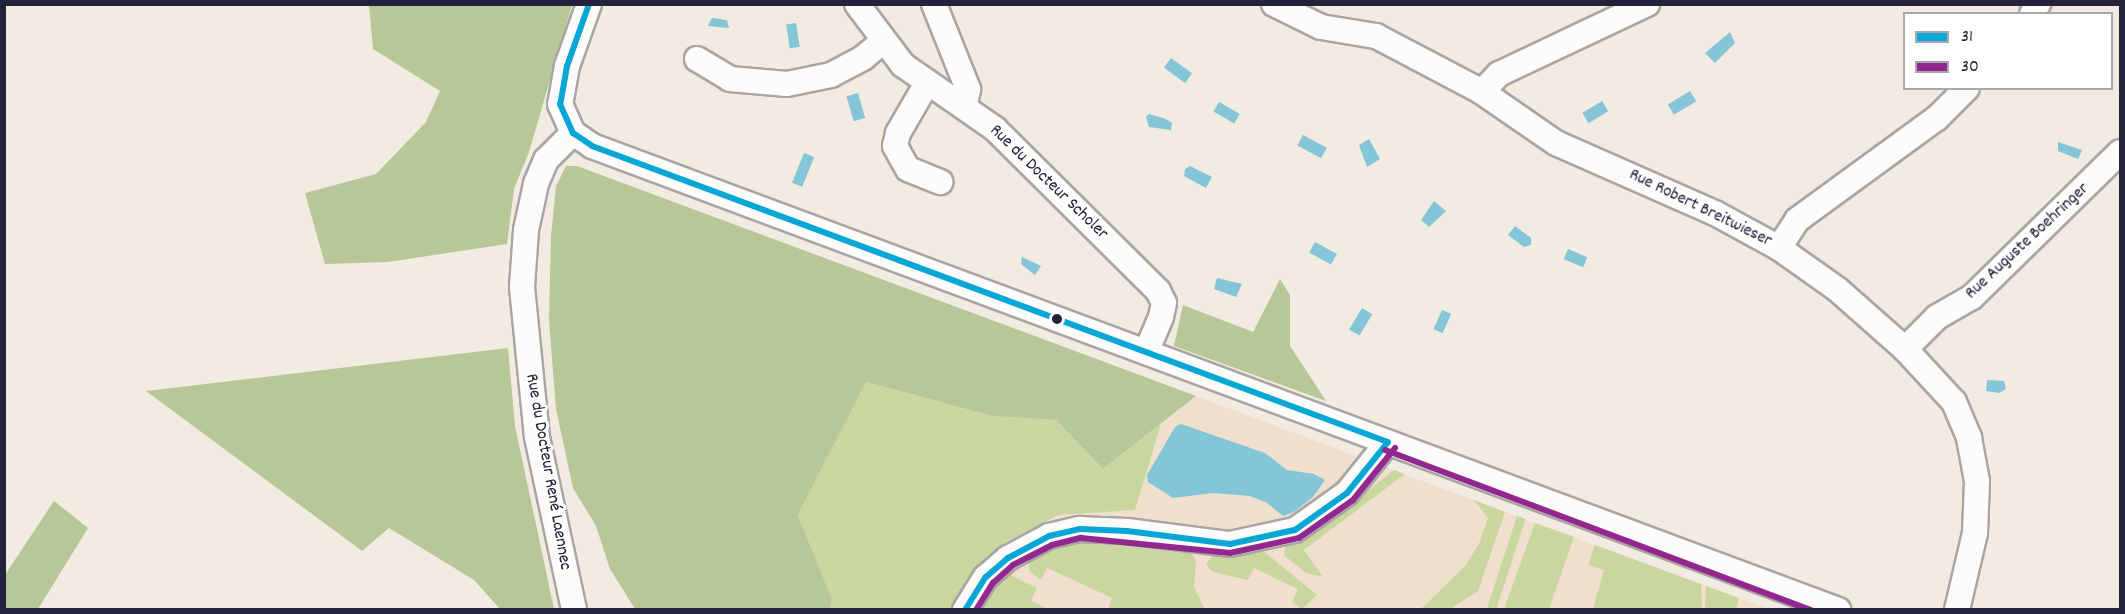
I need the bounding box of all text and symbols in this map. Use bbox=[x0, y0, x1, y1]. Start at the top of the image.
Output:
legend bbox=[1903, 12, 2113, 90]
text: 31 bbox=[1961, 25, 1973, 50]
text: 30 bbox=[1961, 55, 1979, 80]
street label: Rue du Docteur Scholer bbox=[984, 121, 1112, 245]
street label: Rue Robert Breitwieser bbox=[1625, 165, 1775, 253]
street label: Rue Auguste Boehringer bbox=[1962, 179, 2094, 305]
unlabelled marker bbox=[1051, 313, 1063, 325]
street label: Rue du Docteur René Laennec bbox=[519, 372, 575, 572]

